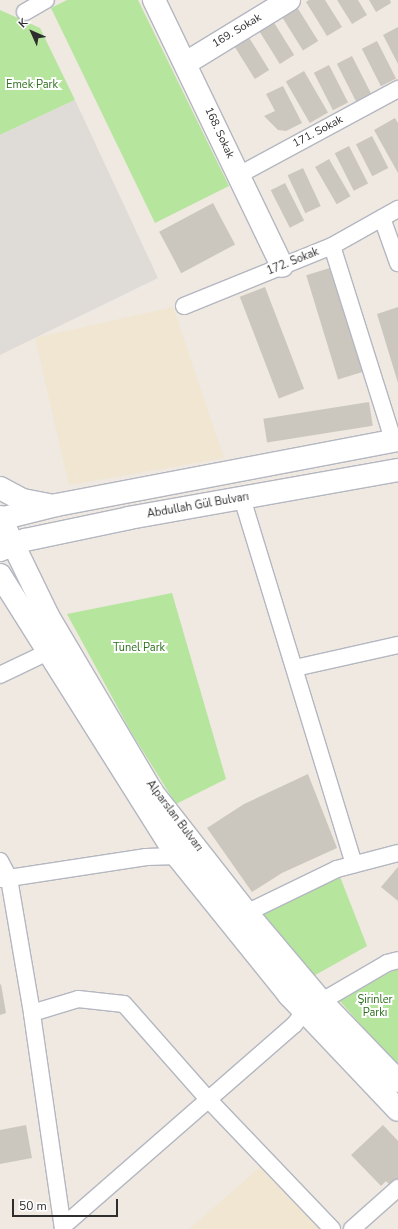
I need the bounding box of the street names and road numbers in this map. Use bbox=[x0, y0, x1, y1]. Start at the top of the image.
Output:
street label: 169. Sokak bbox=[210, 11, 264, 51]
street label: 168. Sokak bbox=[201, 105, 237, 161]
street label: 171. Sokak bbox=[291, 113, 345, 151]
street label: 172. Sokak bbox=[265, 246, 321, 278]
street label: Abdullah Gül Bulvarı bbox=[146, 491, 250, 521]
street label: Alparslan Bulvarı bbox=[143, 778, 205, 854]

